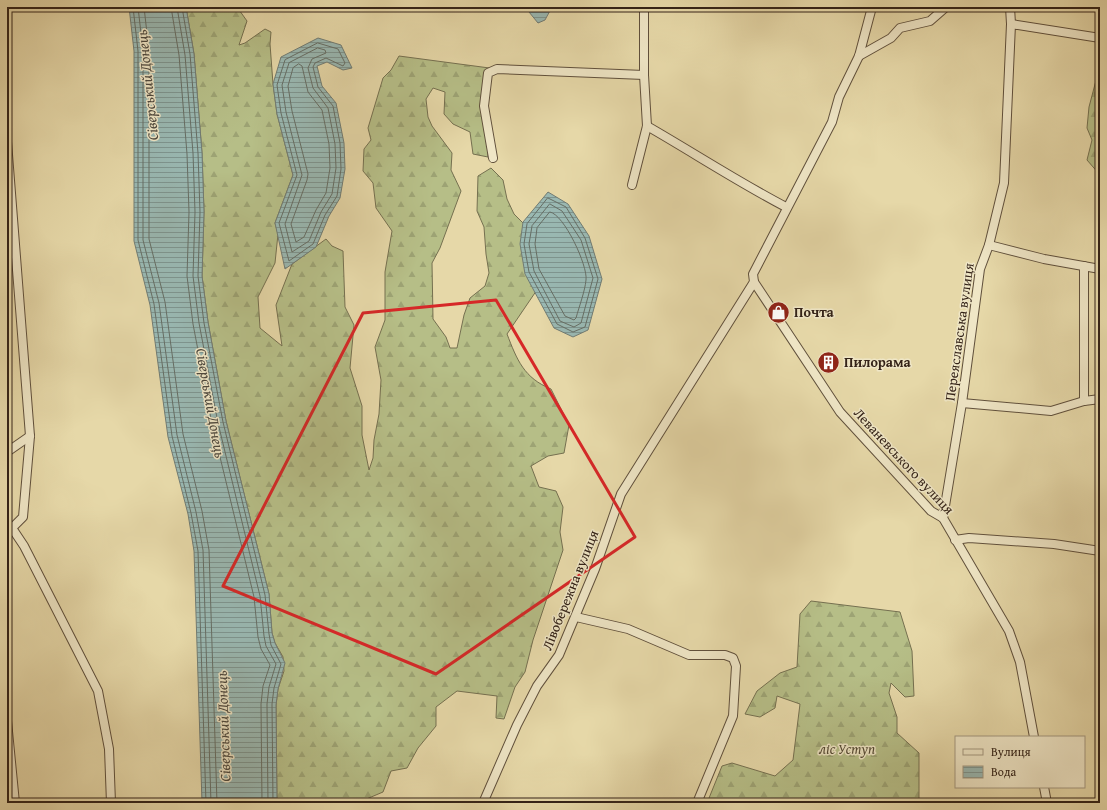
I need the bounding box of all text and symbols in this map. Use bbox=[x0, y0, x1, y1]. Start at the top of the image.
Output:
water label: Сіверський Донець bbox=[131, 29, 163, 141]
street label: Переяславська вулиця bbox=[939, 262, 979, 402]
shop icon: Почта bbox=[766, 299, 792, 325]
place label: Почта bbox=[794, 302, 835, 322]
water label: Сіверський Донець bbox=[191, 346, 231, 460]
building icon: Пилорама bbox=[815, 349, 841, 375]
place label: Пилорама bbox=[844, 352, 912, 372]
street label: Леваневського вулиця bbox=[849, 403, 959, 519]
street label: Лівобережна вулиця bbox=[537, 527, 603, 653]
water label: Сіверський Донець bbox=[211, 670, 235, 782]
legend bbox=[955, 736, 1085, 788]
park label: ліс Уступ bbox=[819, 739, 875, 759]
text: Вулиця bbox=[991, 743, 1031, 760]
text: Вода bbox=[991, 763, 1016, 780]

